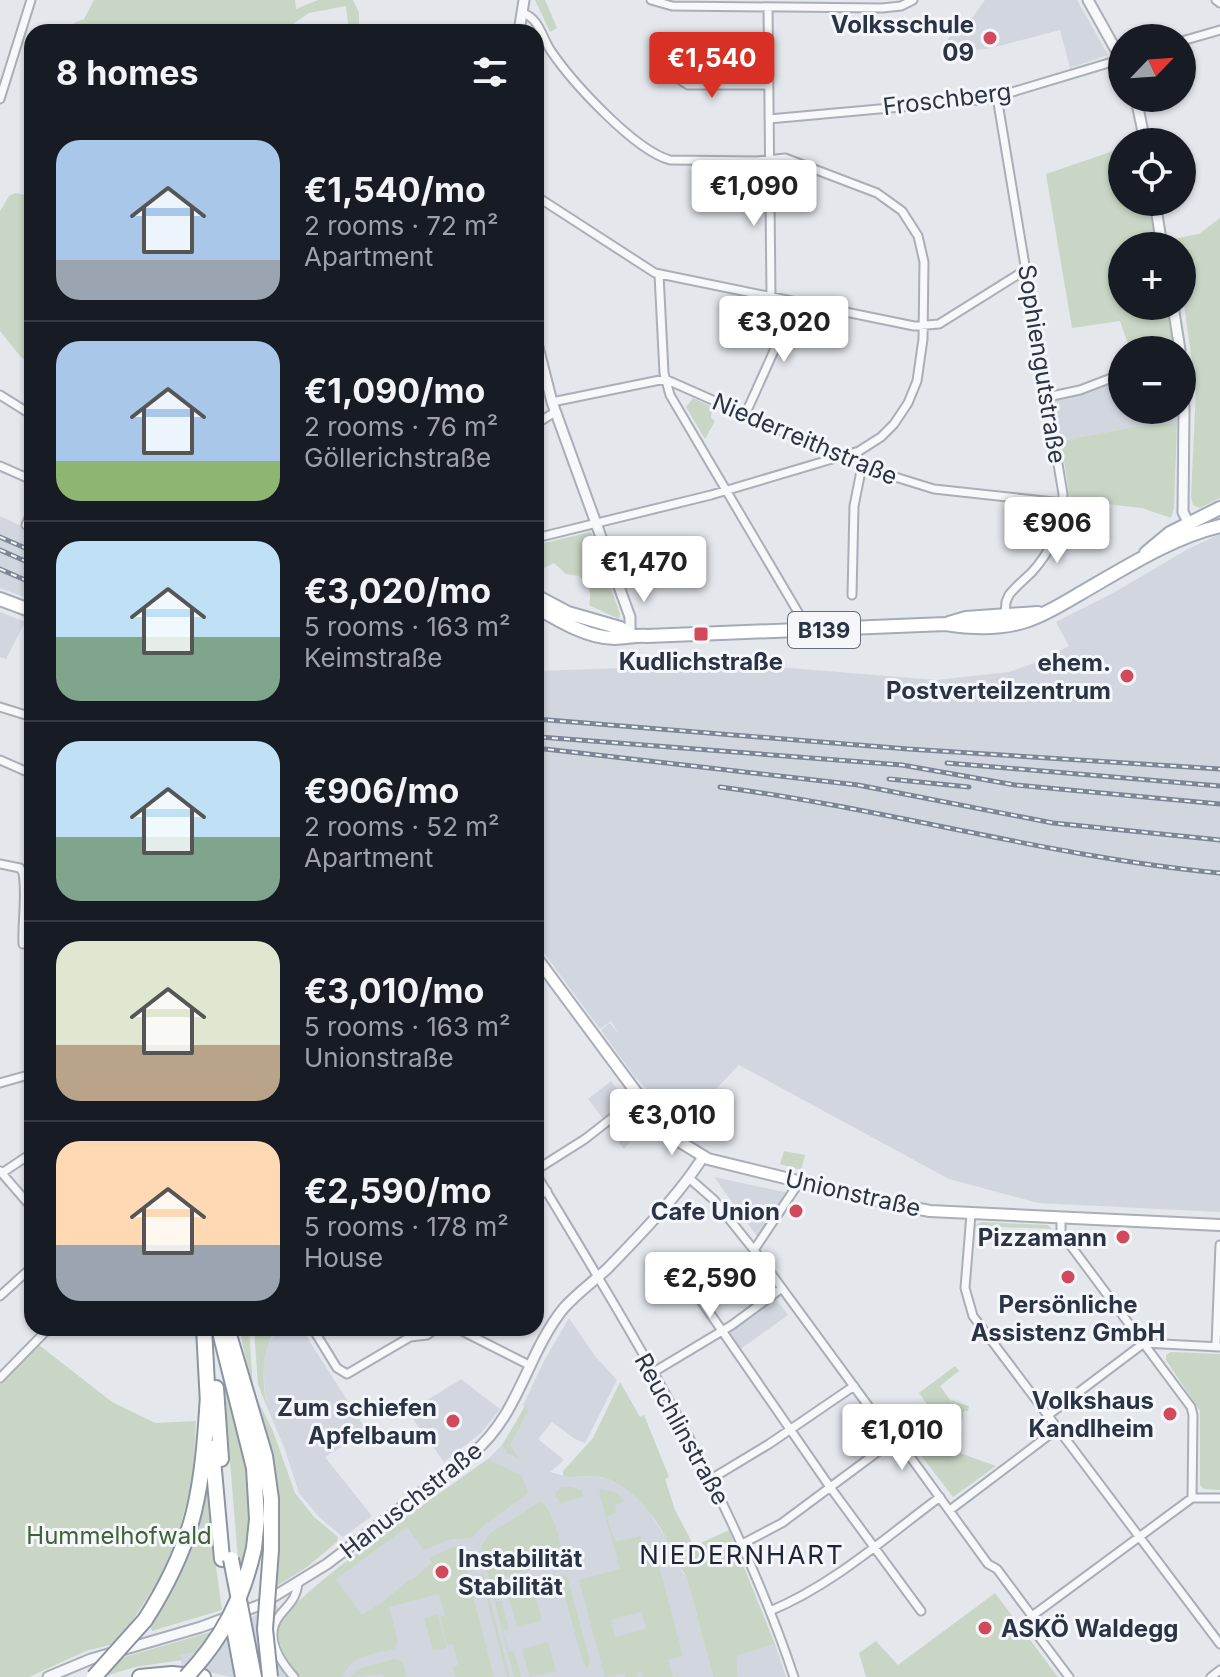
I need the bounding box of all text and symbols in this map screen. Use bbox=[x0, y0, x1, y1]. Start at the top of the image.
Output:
place label: Volksschule 09 bbox=[831, 10, 974, 67]
north arrow bbox=[1108, 24, 1196, 112]
map controls bbox=[1108, 24, 1196, 424]
marker: Volksschule 09 bbox=[981, 29, 999, 47]
pin: €1,540 bbox=[647, 32, 777, 100]
text: €1,540 bbox=[667, 42, 757, 73]
icon: filters bbox=[468, 50, 512, 94]
text: 8 homes bbox=[56, 52, 199, 93]
street label: Froschberg bbox=[881, 77, 1013, 121]
button: locate bbox=[1108, 128, 1196, 216]
pin: €1,090 bbox=[689, 160, 819, 228]
text: €1,540/mo bbox=[304, 169, 486, 210]
text: €1,090 bbox=[710, 170, 798, 201]
icon: home bbox=[120, 172, 216, 268]
text: 2 rooms · 72 m² bbox=[304, 210, 498, 241]
button: + bbox=[1108, 232, 1196, 320]
text: Apartment bbox=[304, 241, 433, 272]
street label: Sophiengutstraße bbox=[1012, 262, 1072, 466]
pin: €3,020 bbox=[719, 296, 849, 364]
text: €3,020 bbox=[737, 306, 831, 337]
button: − bbox=[1108, 336, 1196, 424]
text: €1,090/mo bbox=[304, 370, 485, 411]
icon: home bbox=[120, 373, 216, 469]
street label: Niederreithstraße bbox=[708, 387, 902, 491]
text: 2 rooms · 76 m² bbox=[304, 411, 498, 442]
text: Göllerichstraße bbox=[304, 442, 491, 473]
pin: €906 bbox=[1010, 497, 1104, 565]
text: €906 bbox=[1022, 507, 1092, 538]
pin: €1,470 bbox=[579, 536, 709, 604]
text: €1,470 bbox=[600, 546, 688, 577]
text: €3,020/mo bbox=[304, 570, 491, 611]
icon: home bbox=[120, 573, 216, 669]
text: 5 rooms · 163 m² bbox=[304, 611, 511, 642]
road number: B139 bbox=[788, 612, 860, 648]
marker: Kudlichstraße bbox=[692, 625, 710, 643]
text: Keimstraße bbox=[304, 642, 442, 673]
place label: Kudlichstraße bbox=[619, 647, 783, 676]
place label: ehem. Postverteilzentrum bbox=[886, 648, 1111, 705]
marker: ehem. Postverteilzentrum bbox=[1118, 667, 1136, 685]
text: €906/mo bbox=[304, 770, 459, 811]
icon: home bbox=[120, 773, 216, 869]
text: 2 rooms · 52 m² bbox=[304, 811, 500, 842]
text: Apartment bbox=[304, 842, 433, 873]
text: €3,010/mo bbox=[304, 970, 484, 1011]
icon: home bbox=[120, 973, 216, 1069]
text: 5 rooms · 163 m² bbox=[304, 1011, 511, 1042]
text: Unionstraße bbox=[304, 1042, 454, 1073]
pin: €3,010 bbox=[607, 1089, 737, 1157]
text: €3,010 bbox=[628, 1099, 716, 1130]
street label: Unionstraße bbox=[782, 1163, 924, 1223]
text: €2,590/mo bbox=[304, 1170, 492, 1211]
icon: home bbox=[120, 1173, 216, 1269]
place label: Cafe Union bbox=[651, 1197, 780, 1226]
marker: Cafe Union bbox=[787, 1202, 805, 1220]
text: 5 rooms · 178 m² bbox=[304, 1211, 509, 1242]
place label: Pizzamann bbox=[978, 1223, 1107, 1252]
marker: Pizzamann bbox=[1114, 1228, 1132, 1246]
text: House bbox=[304, 1242, 383, 1273]
pin: €2,590 bbox=[645, 1252, 775, 1320]
text: €2,590 bbox=[663, 1262, 757, 1293]
marker: Persönliche Assistenz GmbH bbox=[1059, 1268, 1077, 1286]
place label: Persönliche Assistenz GmbH bbox=[971, 1290, 1165, 1347]
street label: Reuchlinstraße bbox=[628, 1348, 736, 1510]
place label: Volkshaus Kandlheim bbox=[1029, 1386, 1154, 1443]
place label: Zum schiefen Apfelbaum bbox=[277, 1393, 437, 1450]
pin: €1,010 bbox=[837, 1404, 967, 1472]
marker: Volkshaus Kandlheim bbox=[1161, 1405, 1179, 1423]
marker: Zum schiefen Apfelbaum bbox=[444, 1412, 462, 1430]
text: €1,010 bbox=[860, 1414, 944, 1445]
street label: Hanuschstraße bbox=[334, 1436, 488, 1564]
park label: Hummelhofwald bbox=[26, 1521, 212, 1550]
district label: NIEDERNHART bbox=[639, 1539, 845, 1570]
place label: Instabilität Stabilität bbox=[458, 1544, 582, 1601]
marker: Instabilität Stabilität bbox=[433, 1563, 451, 1581]
place label: ASKÖ Waldegg bbox=[1001, 1614, 1178, 1643]
marker: ASKÖ Waldegg bbox=[976, 1619, 994, 1637]

